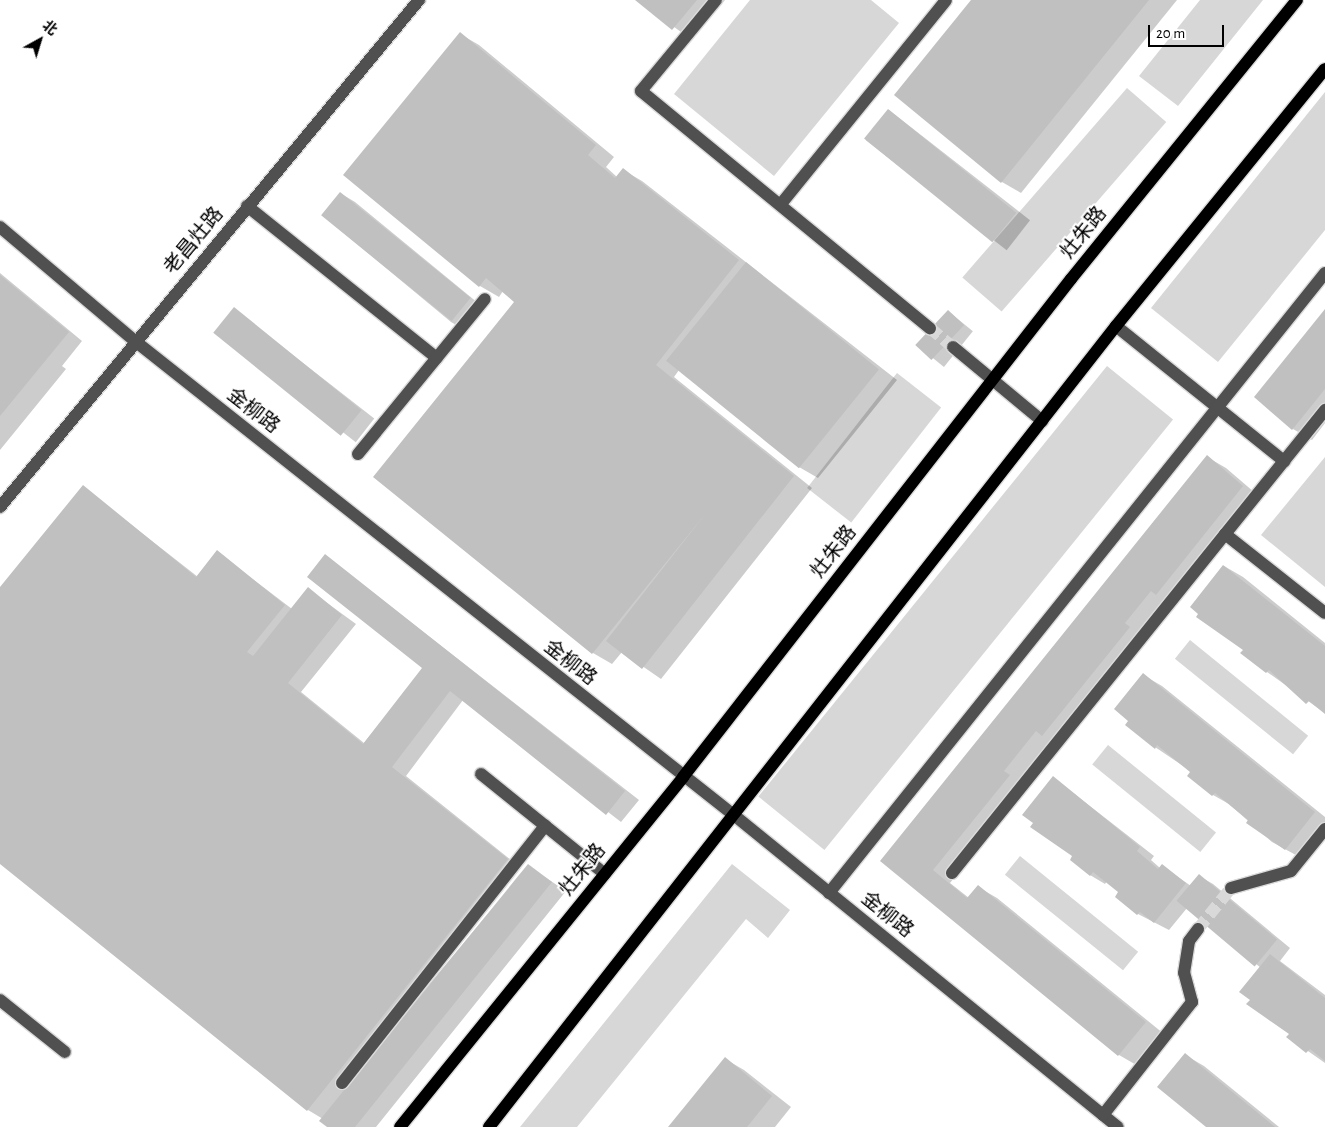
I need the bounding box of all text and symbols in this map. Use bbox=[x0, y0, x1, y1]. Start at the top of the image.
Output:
north arrow bbox=[15, 15, 65, 65]
scale bar bbox=[1150, 15, 1226, 47]
text: 北 bbox=[40, 18, 59, 38]
text: 20 m bbox=[1156, 26, 1185, 41]
street label: 灶朱路 bbox=[1056, 202, 1112, 264]
street label: 老昌灶路 bbox=[159, 203, 229, 279]
street label: 金柳路 bbox=[222, 383, 284, 439]
street label: 灶朱路 bbox=[806, 521, 862, 583]
street label: 金柳路 bbox=[539, 635, 601, 691]
street label: 灶朱路 bbox=[555, 839, 611, 901]
street label: 金柳路 bbox=[856, 887, 918, 943]

